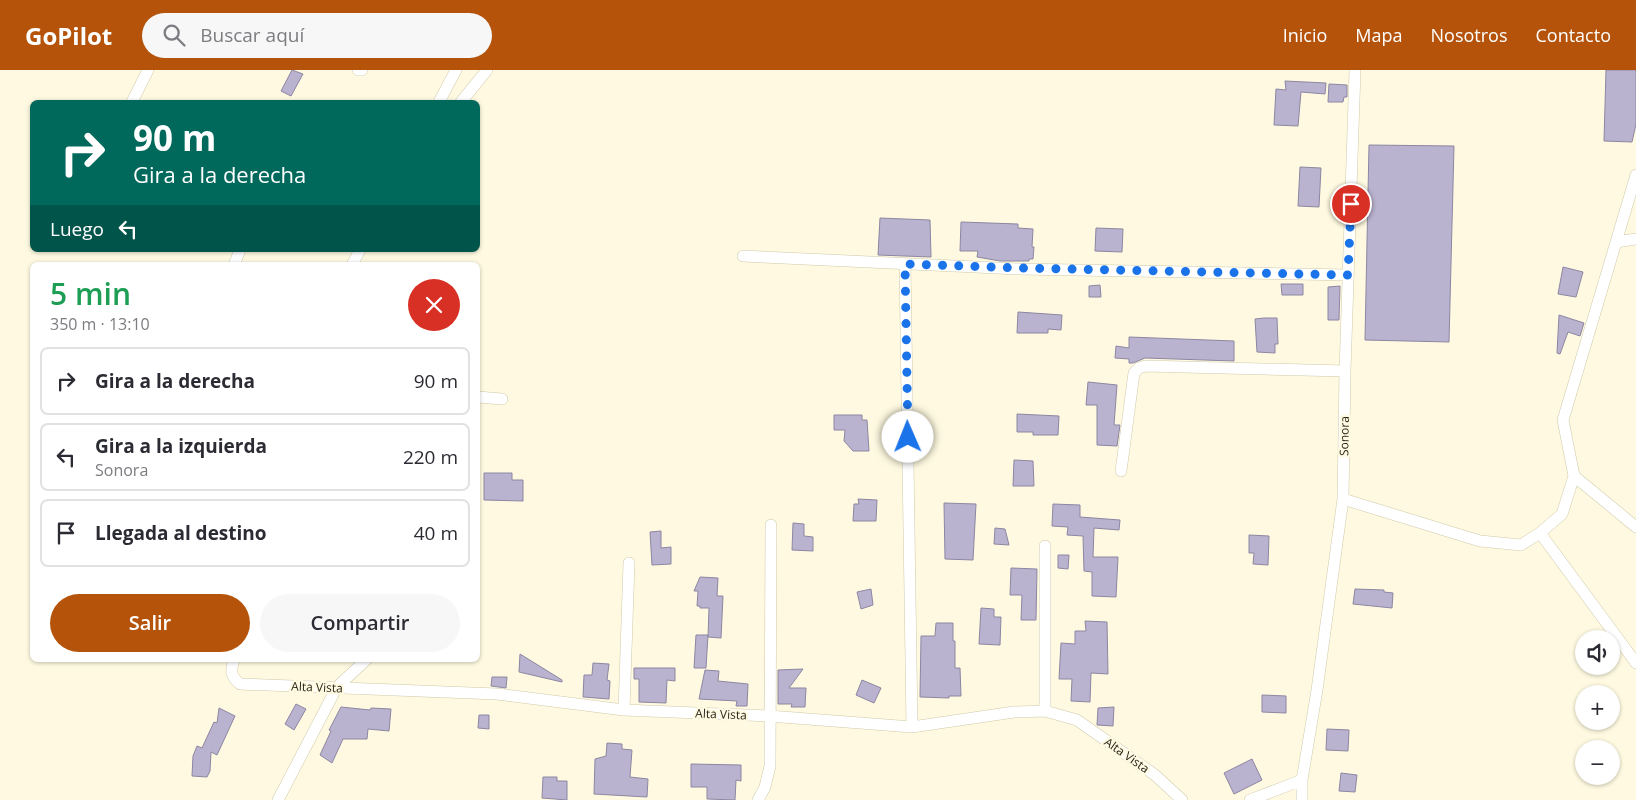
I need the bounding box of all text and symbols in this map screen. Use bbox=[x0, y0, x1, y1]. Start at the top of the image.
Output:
search box bbox=[142, 13, 492, 58]
text: GoPilot bbox=[25, 19, 112, 52]
icon: search bbox=[160, 21, 188, 49]
text: Buscar aquí bbox=[200, 22, 304, 48]
text: Inicio bbox=[1283, 23, 1327, 47]
text: Mapa bbox=[1355, 23, 1403, 47]
text: Nosotros bbox=[1431, 23, 1508, 47]
text: Contacto bbox=[1536, 23, 1611, 47]
text: 90 m bbox=[133, 114, 216, 161]
icon: right bbox=[50, 120, 115, 185]
text: Gira a la derecha bbox=[133, 159, 306, 189]
pin bbox=[1330, 183, 1372, 225]
icon: arrive bbox=[1337, 190, 1365, 218]
icon: left bbox=[114, 215, 142, 243]
text: Luego bbox=[50, 216, 104, 242]
text: 5 min bbox=[50, 273, 131, 314]
button: close bbox=[408, 279, 460, 331]
text: 350 m · 13:10 bbox=[50, 313, 150, 335]
icon: right bbox=[52, 367, 80, 395]
text: Gira a la derecha bbox=[95, 368, 255, 394]
text: 90 m bbox=[414, 368, 458, 394]
position arrow bbox=[881, 410, 933, 462]
street label: Sonora bbox=[1335, 416, 1353, 456]
text: Gira a la izquierda bbox=[95, 433, 267, 459]
icon: left bbox=[52, 443, 80, 471]
text: 220 m bbox=[403, 444, 458, 470]
text: Sonora bbox=[95, 459, 148, 481]
icon: arrive bbox=[52, 519, 80, 547]
text: Llegada al destino bbox=[95, 520, 267, 546]
text: 40 m bbox=[414, 520, 458, 546]
button: Salir bbox=[50, 594, 250, 652]
button: Compartir bbox=[260, 594, 460, 652]
map controls bbox=[1575, 630, 1620, 785]
button: sound bbox=[1575, 630, 1620, 675]
street label: Alta Vista bbox=[291, 678, 343, 696]
button: + bbox=[1575, 685, 1620, 730]
street label: Alta Vista bbox=[695, 705, 747, 723]
street label: Alta Vista bbox=[1101, 733, 1153, 777]
button: − bbox=[1575, 740, 1620, 785]

